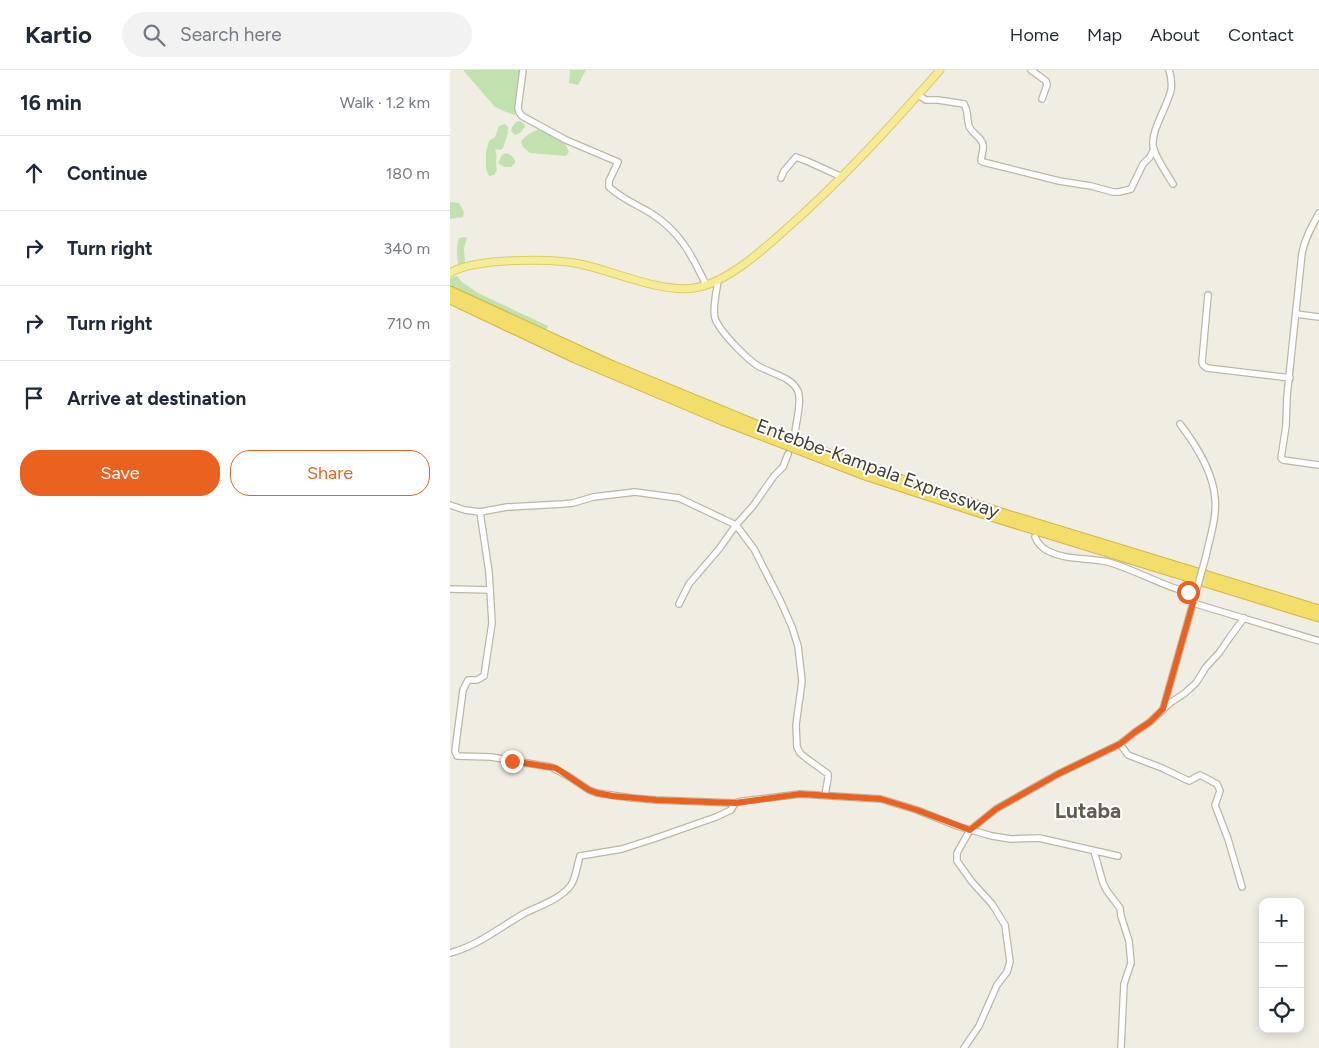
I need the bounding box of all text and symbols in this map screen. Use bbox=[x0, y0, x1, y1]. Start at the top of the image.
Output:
search box bbox=[122, 12, 472, 57]
text: Kartio bbox=[25, 20, 92, 49]
icon: search bbox=[140, 21, 168, 49]
text: Search here bbox=[180, 23, 282, 46]
text: Home bbox=[1010, 24, 1059, 46]
text: Map bbox=[1087, 24, 1122, 46]
text: About bbox=[1150, 24, 1200, 46]
text: Contact bbox=[1228, 24, 1294, 46]
text: 16 min bbox=[20, 90, 82, 115]
text: Walk · 1.2 km bbox=[340, 93, 430, 112]
icon: ahead bbox=[20, 159, 48, 187]
text: Continue bbox=[67, 162, 147, 185]
text: 180 m bbox=[386, 164, 430, 183]
icon: right bbox=[20, 234, 48, 262]
text: Turn right bbox=[67, 237, 153, 260]
text: 340 m bbox=[384, 239, 430, 258]
icon: right bbox=[20, 309, 48, 337]
text: Turn right bbox=[67, 312, 153, 335]
text: 710 m bbox=[387, 314, 430, 333]
icon: arrive bbox=[20, 384, 48, 412]
text: Arrive at destination bbox=[67, 387, 246, 410]
street label: Entebbe-Kampala Expressway bbox=[753, 414, 1002, 523]
button: Save bbox=[20, 450, 220, 496]
button: Share bbox=[230, 450, 430, 496]
route start bbox=[1177, 581, 1200, 604]
route end bbox=[501, 750, 524, 773]
district label: Lutaba bbox=[1055, 798, 1121, 823]
map controls bbox=[1259, 898, 1304, 1033]
button: + bbox=[1259, 898, 1304, 943]
button: − bbox=[1259, 943, 1304, 988]
button: locate bbox=[1259, 988, 1304, 1033]

